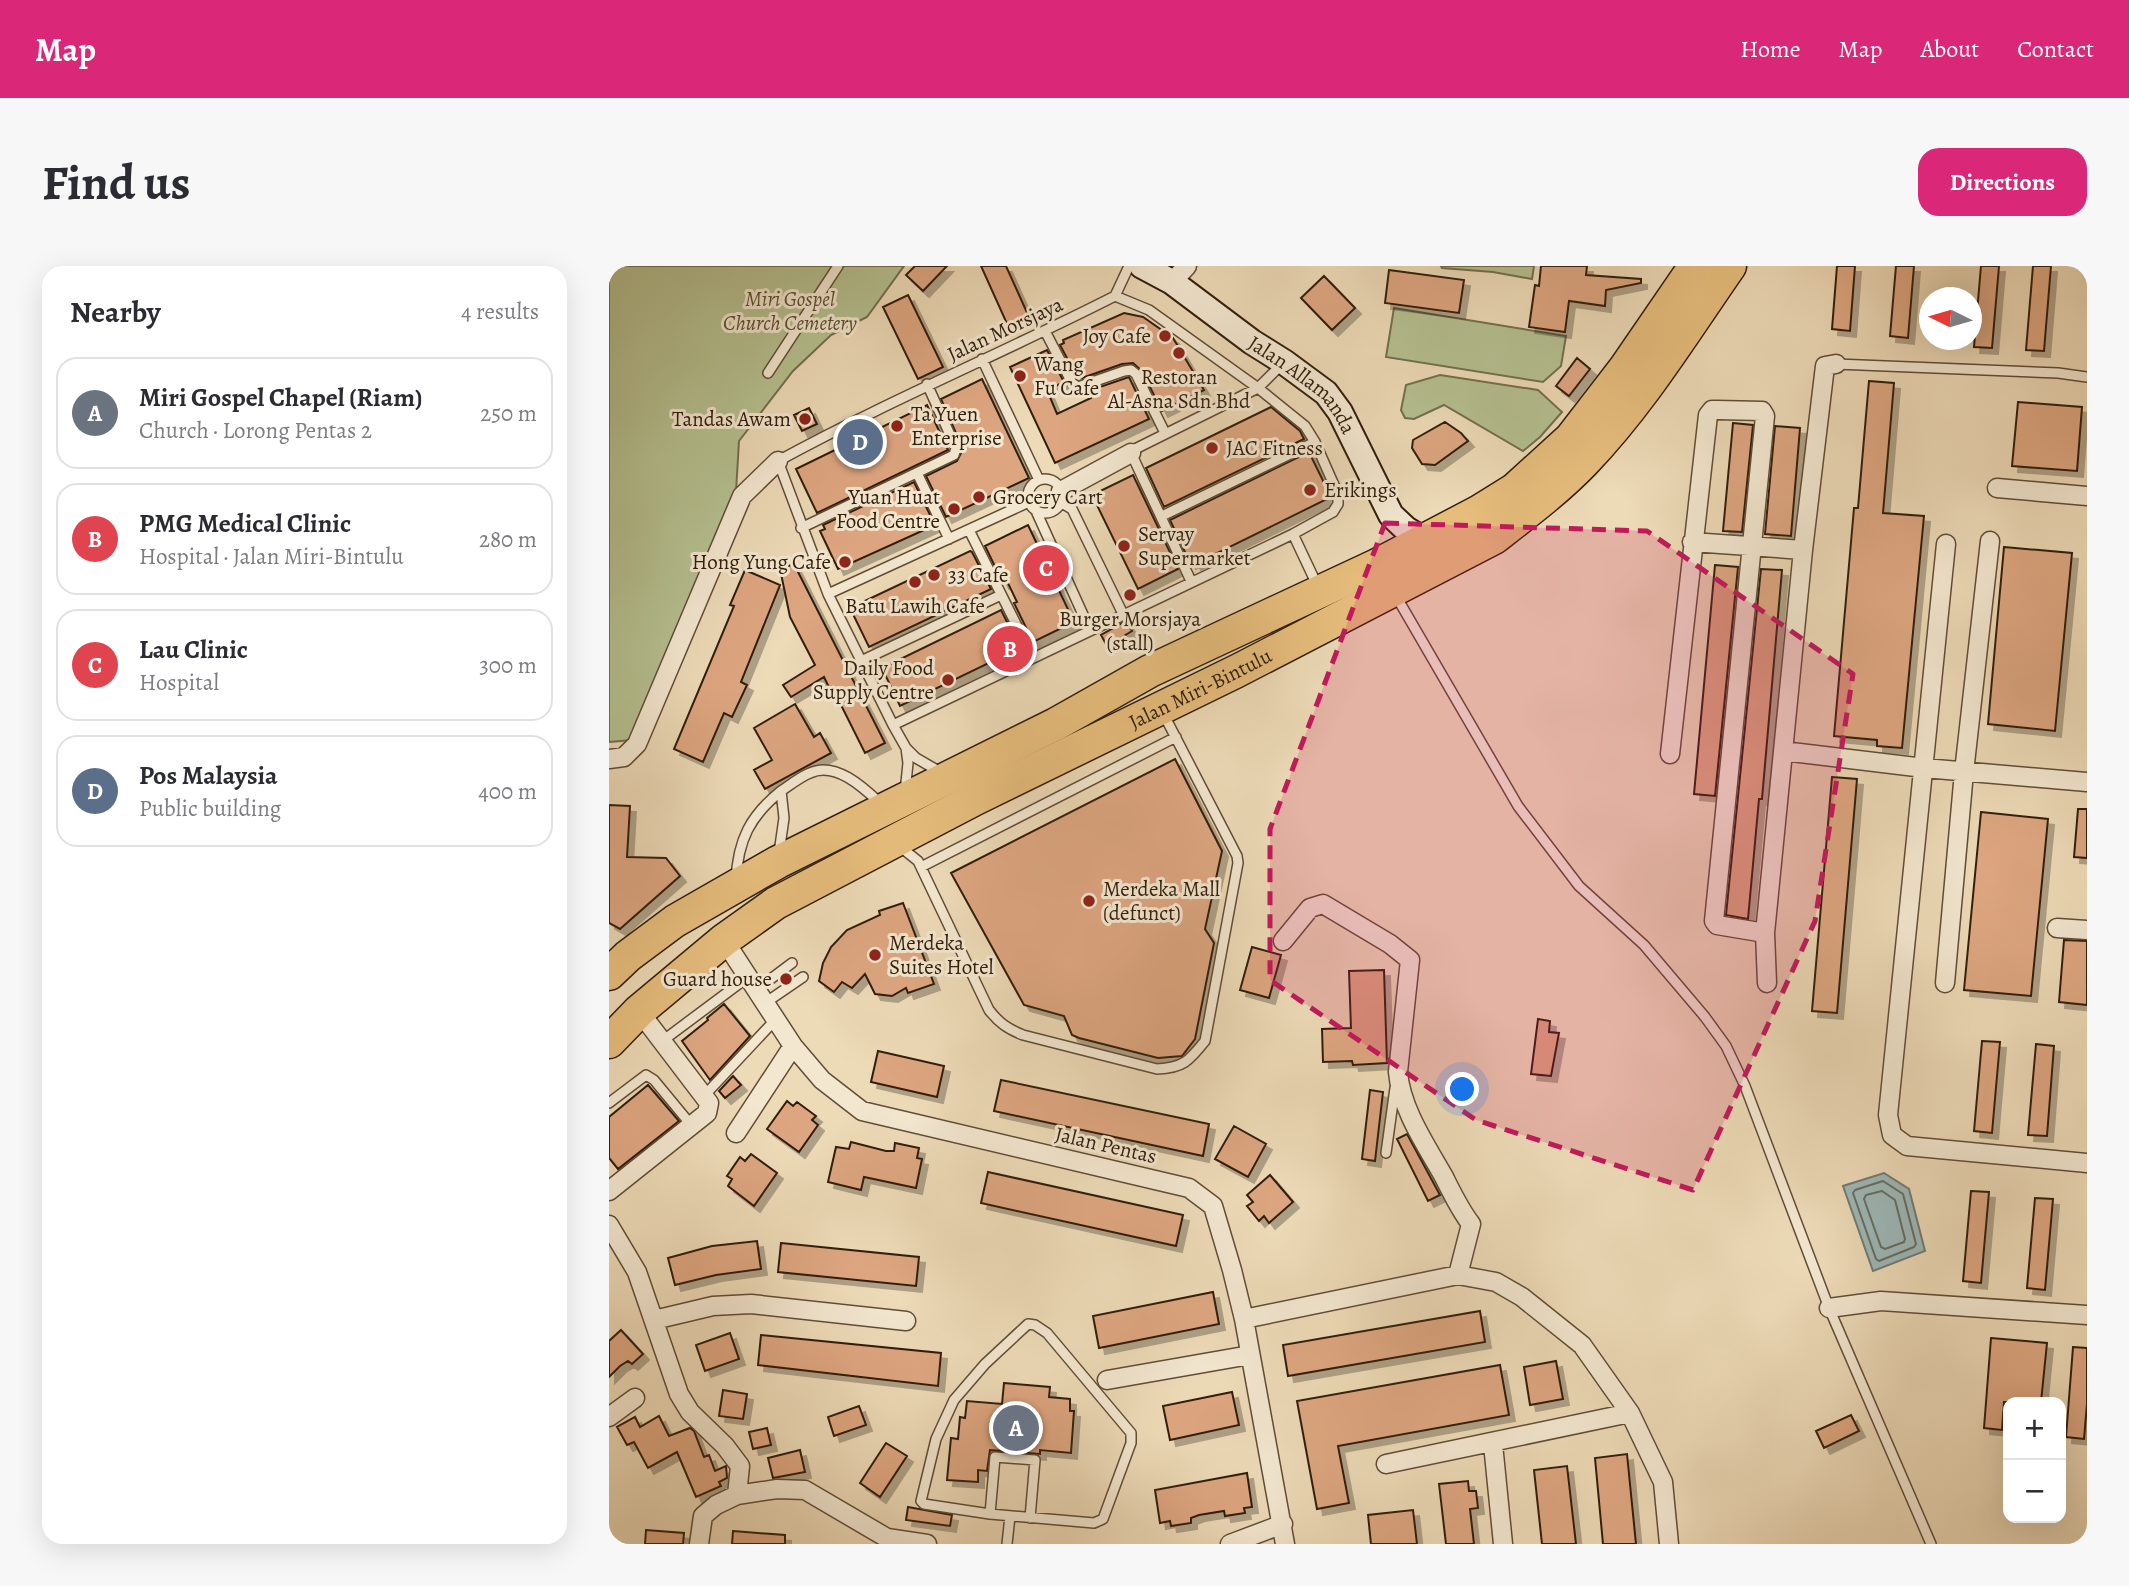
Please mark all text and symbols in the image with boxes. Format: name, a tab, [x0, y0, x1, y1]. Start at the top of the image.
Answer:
text: Map	[35, 27, 96, 72]
text: Home	[1740, 33, 1801, 65]
text: Map	[1839, 33, 1883, 65]
text: About	[1921, 33, 1979, 65]
text: Contact	[2017, 33, 2094, 65]
button: Directions	[1918, 148, 2087, 216]
text: Find us	[42, 149, 190, 216]
park label: Miri Gospel Church Cemetery	[723, 285, 857, 337]
north arrow	[1919, 287, 1982, 350]
street label: Jalan Morsjaya	[943, 290, 1067, 368]
text: Nearby	[70, 292, 161, 332]
text: 4 results	[461, 296, 539, 327]
place label: Joy Cafe	[1082, 322, 1151, 350]
marker: Joy Cafe	[1157, 328, 1173, 344]
street label: Jalan Allamanda	[1243, 329, 1363, 439]
marker: Restoran Al-Asna Sdn Bhd	[1171, 345, 1187, 361]
place label: Wang Fu Cafe	[1033, 350, 1099, 402]
place label: Restoran Al-Asna Sdn Bhd	[1107, 363, 1251, 415]
marker: Wang Fu Cafe	[1012, 368, 1028, 384]
text: Miri Gospel Chapel (Riam)	[139, 380, 423, 415]
text: A	[88, 398, 102, 429]
text: 250 m	[480, 398, 537, 429]
place label: Ta Yuen Enterprise	[911, 400, 1002, 452]
place label: Tandas Awam	[672, 405, 791, 433]
marker: Tandas Awam	[797, 411, 813, 427]
text: Church · Lorong Pentas 2	[139, 415, 372, 446]
pin: D	[837, 416, 883, 468]
marker: Ta Yuen Enterprise	[889, 418, 905, 434]
place label: JAC Fitness	[1226, 434, 1323, 462]
marker: JAC Fitness	[1204, 440, 1220, 456]
place label: Erikings	[1324, 476, 1397, 504]
marker: Erikings	[1302, 482, 1318, 498]
place label: Yuan Huat Food Centre	[836, 483, 940, 535]
place label: Grocery Cart	[993, 483, 1103, 511]
marker: Grocery Cart	[971, 489, 987, 505]
marker: Yuan Huat Food Centre	[946, 501, 962, 517]
text: PMG Medical Clinic	[139, 506, 351, 541]
place label: Servay Supermarket	[1138, 520, 1251, 572]
text: B	[88, 524, 102, 555]
text: 280 m	[479, 524, 537, 555]
marker: Servay Supermarket	[1116, 538, 1132, 554]
text: Hospital · Jalan Miri-Bintulu	[139, 541, 404, 572]
pin: C	[1023, 542, 1069, 594]
place label: Hong Yung Cafe	[692, 548, 831, 576]
marker: Hong Yung Cafe	[837, 554, 853, 570]
place label: 33 Cafe	[948, 561, 1009, 589]
marker: 33 Cafe	[926, 567, 942, 583]
marker: Batu Lawih Cafe	[907, 574, 923, 590]
marker: Burger Morsjaya (stall)	[1122, 587, 1138, 603]
place label: Batu Lawih Cafe	[845, 592, 985, 620]
place label: Burger Morsjaya (stall)	[1059, 605, 1201, 657]
pin: B	[987, 623, 1033, 675]
text: Lau Clinic	[139, 632, 248, 667]
street label: Jalan Miri-Bintulu	[1124, 641, 1277, 736]
text: C	[88, 650, 102, 681]
text: 300 m	[479, 650, 537, 681]
place label: Daily Food Supply Centre	[813, 654, 935, 706]
text: Hospital	[139, 667, 219, 698]
marker: Daily Food Supply Centre	[940, 672, 956, 688]
text: Pos Malaysia	[139, 758, 278, 793]
text: D	[87, 776, 103, 807]
text: 400 m	[478, 776, 537, 807]
text: Public building	[139, 793, 281, 824]
place label: Merdeka Mall (defunct)	[1103, 875, 1220, 927]
marker: Merdeka Mall (defunct)	[1081, 893, 1097, 909]
place label: Merdeka Suites Hotel	[889, 929, 994, 981]
marker: Merdeka Suites Hotel	[867, 947, 883, 963]
place label: Guard house	[663, 965, 772, 993]
marker: Guard house	[778, 971, 794, 987]
your location	[1445, 1072, 1479, 1106]
street label: Jalan Pentas	[1053, 1120, 1159, 1170]
map controls	[2003, 1397, 2066, 1523]
button: +	[2003, 1397, 2066, 1460]
pin: A	[993, 1402, 1039, 1454]
button: −	[2003, 1460, 2066, 1523]

